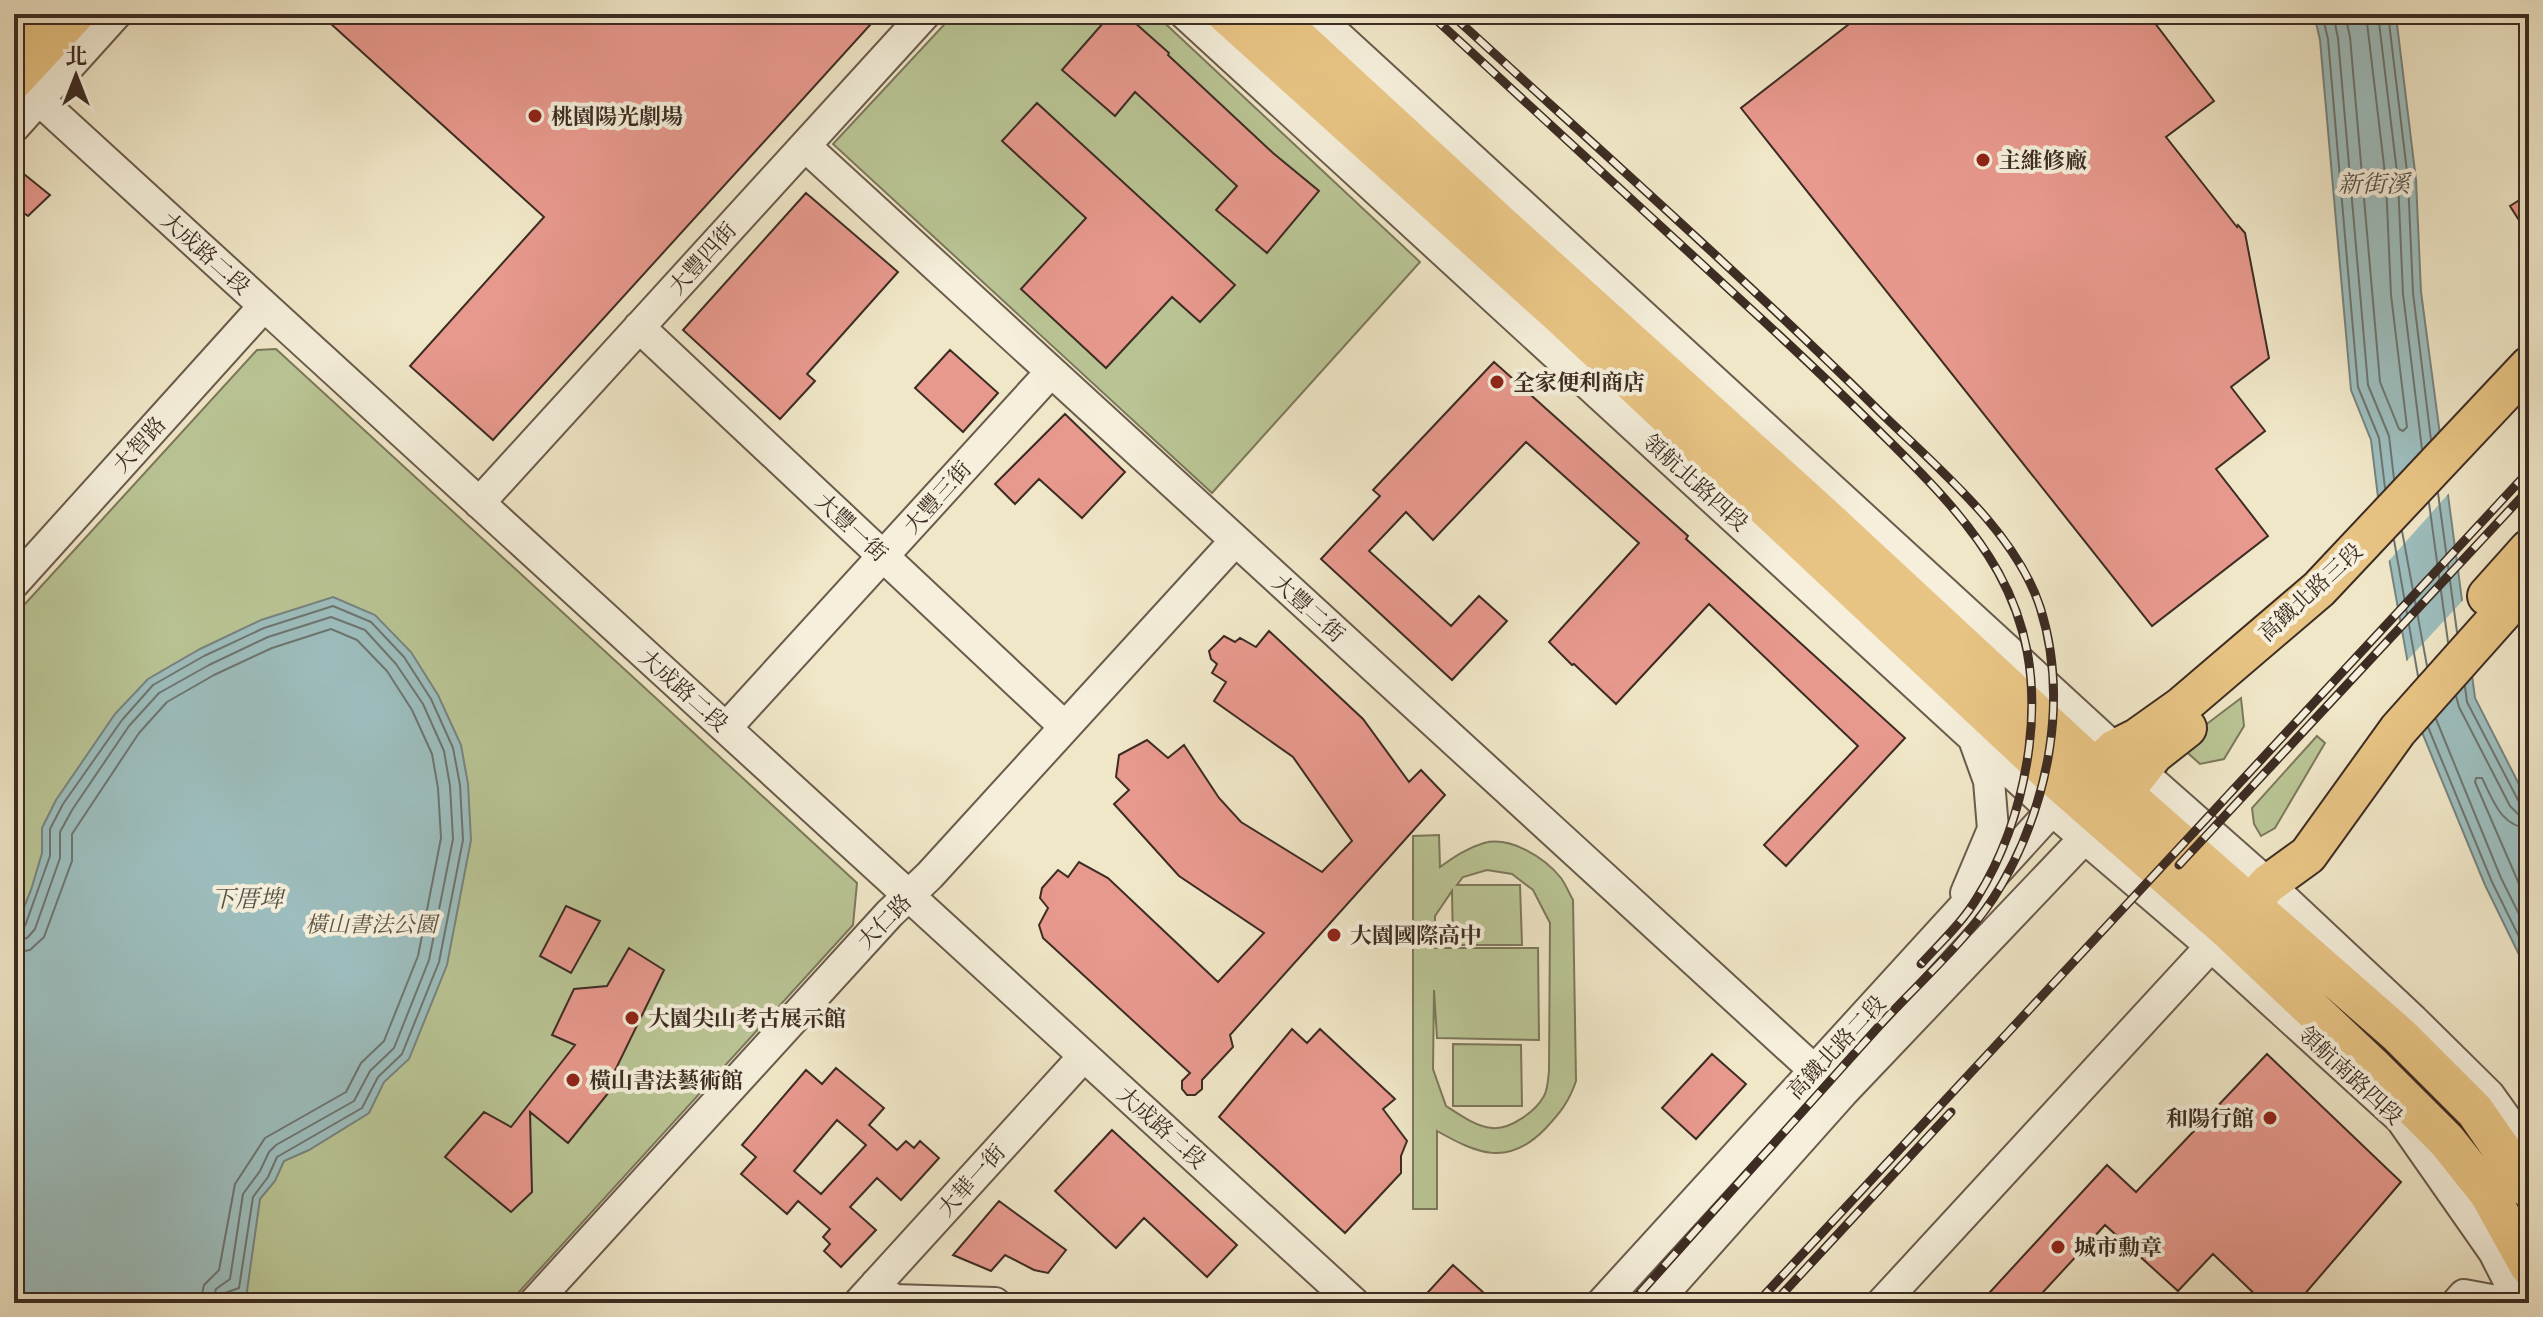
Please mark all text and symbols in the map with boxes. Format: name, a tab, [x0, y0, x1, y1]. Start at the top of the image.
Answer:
north arrow	[36, 36, 116, 116]
text: 北	[65, 43, 87, 70]
place label: 桃園陽光劇場	[551, 103, 683, 130]
marker: 桃園陽光劇場	[526, 107, 544, 125]
place label: 主維修廠	[1999, 147, 2087, 174]
marker: 主維修廠	[1974, 151, 1992, 169]
water label: 新街溪	[2338, 169, 2413, 198]
street label: 大成路二段	[156, 207, 256, 300]
street label: 大豐四街	[663, 217, 742, 300]
place label: 全家便利商店	[1513, 369, 1645, 396]
marker: 全家便利商店	[1488, 373, 1506, 391]
street label: 大智路	[107, 411, 171, 478]
street label: 領航北路四段	[1638, 428, 1754, 537]
street label: 大豐三街	[898, 456, 977, 539]
street label: 大豐一街	[810, 487, 893, 567]
street label: 高鐵北路三段	[2253, 537, 2368, 647]
street label: 大豐二街	[1267, 569, 1350, 648]
street label: 大成路二段	[634, 644, 734, 737]
water label: 下厝埤	[211, 884, 286, 913]
street label: 大仁路	[852, 888, 917, 954]
park label: 橫山書法公園	[305, 911, 440, 938]
place label: 大園國際高中	[1350, 922, 1482, 949]
marker: 大園國際高中	[1325, 926, 1343, 944]
street label: 高鐵北路二段	[1781, 990, 1891, 1105]
place label: 大園尖山考古展示館	[648, 1005, 846, 1032]
marker: 大園尖山考古展示館	[623, 1009, 641, 1027]
street label: 領航南路四段	[2293, 1020, 2408, 1130]
place label: 橫山書法藝術館	[589, 1067, 743, 1094]
marker: 橫山書法藝術館	[564, 1071, 582, 1089]
street label: 大成路二段	[1112, 1081, 1212, 1174]
place label: 和陽行館	[2166, 1105, 2254, 1132]
marker: 和陽行館	[2261, 1109, 2279, 1127]
street label: 大華一街	[932, 1139, 1011, 1222]
place label: 城市勳章	[2074, 1234, 2162, 1261]
marker: 城市勳章	[2049, 1238, 2067, 1256]

